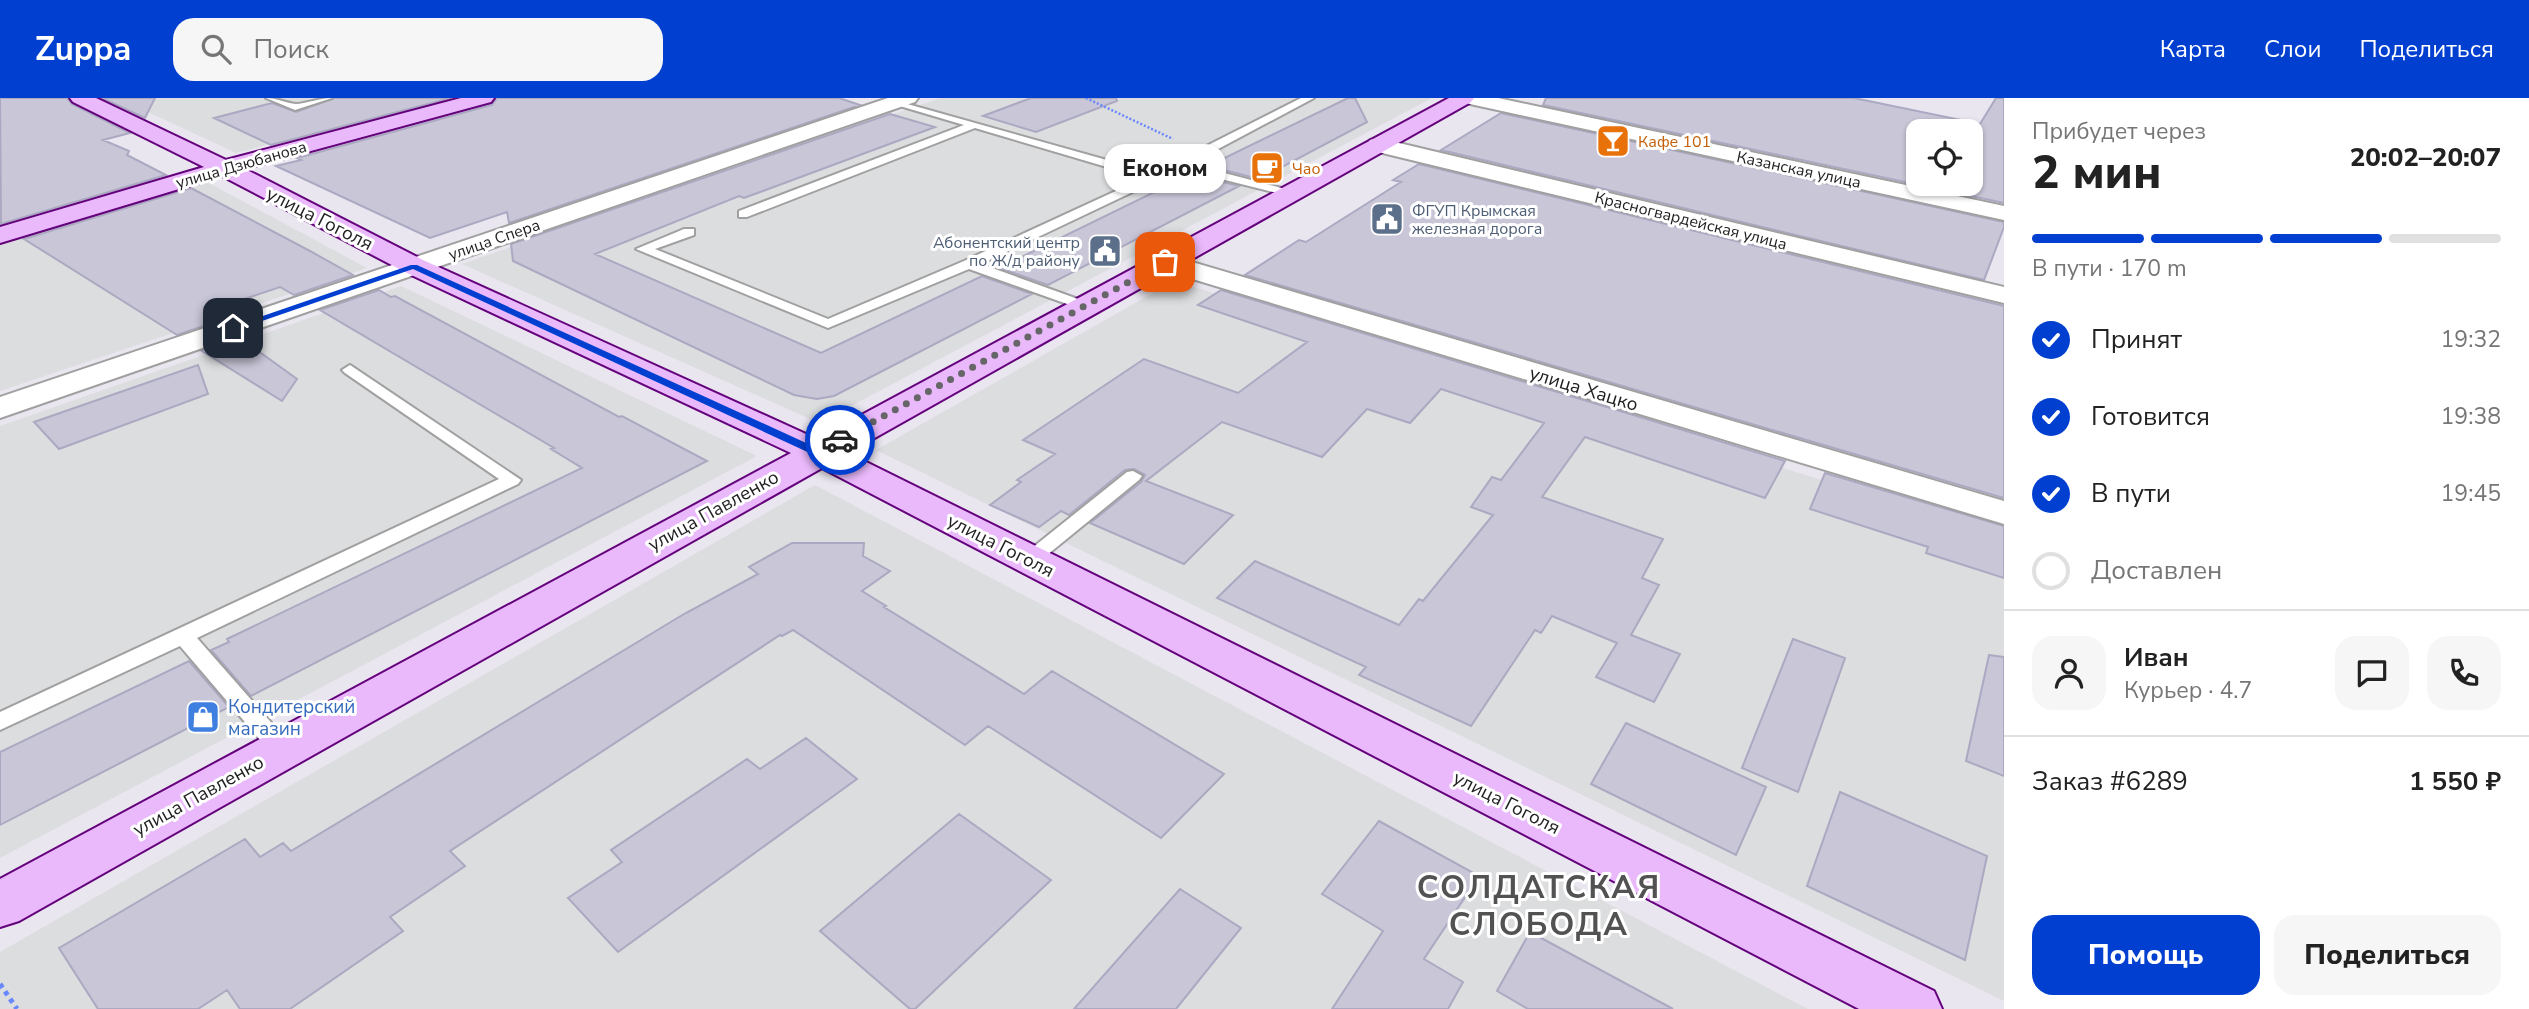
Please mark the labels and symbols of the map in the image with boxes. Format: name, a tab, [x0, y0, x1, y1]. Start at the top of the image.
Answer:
bar icon: Кафе 101	[1594, 122, 1632, 160]
place label: Кафе 101	[1638, 131, 1711, 153]
street label: улица Дзюбанова	[173, 136, 309, 194]
callout: Економ	[1104, 143, 1226, 192]
street label: Казанская улица	[1734, 146, 1863, 194]
cafe icon: Чао	[1248, 149, 1286, 187]
place label: Чао	[1292, 158, 1321, 180]
street label: улица Гоголя	[262, 181, 377, 257]
street label: Красногвардейская улица	[1592, 186, 1789, 256]
public building icon: ФГУП Крымская железная дорога	[1368, 200, 1406, 238]
place label: ФГУП Крымская железная дорога	[1412, 200, 1542, 240]
street label: улица Спера	[446, 214, 543, 266]
place label: Абонентский центр по Ж/д району	[933, 232, 1081, 272]
public building icon: Абонентский центр по Ж/д району	[1086, 232, 1124, 270]
pin	[1135, 232, 1195, 292]
pin	[203, 298, 263, 358]
street label: улица Хацко	[1526, 360, 1641, 418]
courier	[805, 405, 875, 475]
street label: улица Павленко	[643, 464, 784, 558]
street label: улица Гоголя	[943, 508, 1058, 584]
place label: Кондитерский магазин	[228, 694, 355, 742]
shop icon: Кондитерский магазин	[184, 698, 222, 736]
street label: улица Павленко	[128, 749, 269, 843]
street label: улица Гоголя	[1449, 765, 1564, 841]
district label: СОЛДАТСКАЯ СЛОБОДА	[1417, 866, 1661, 946]

